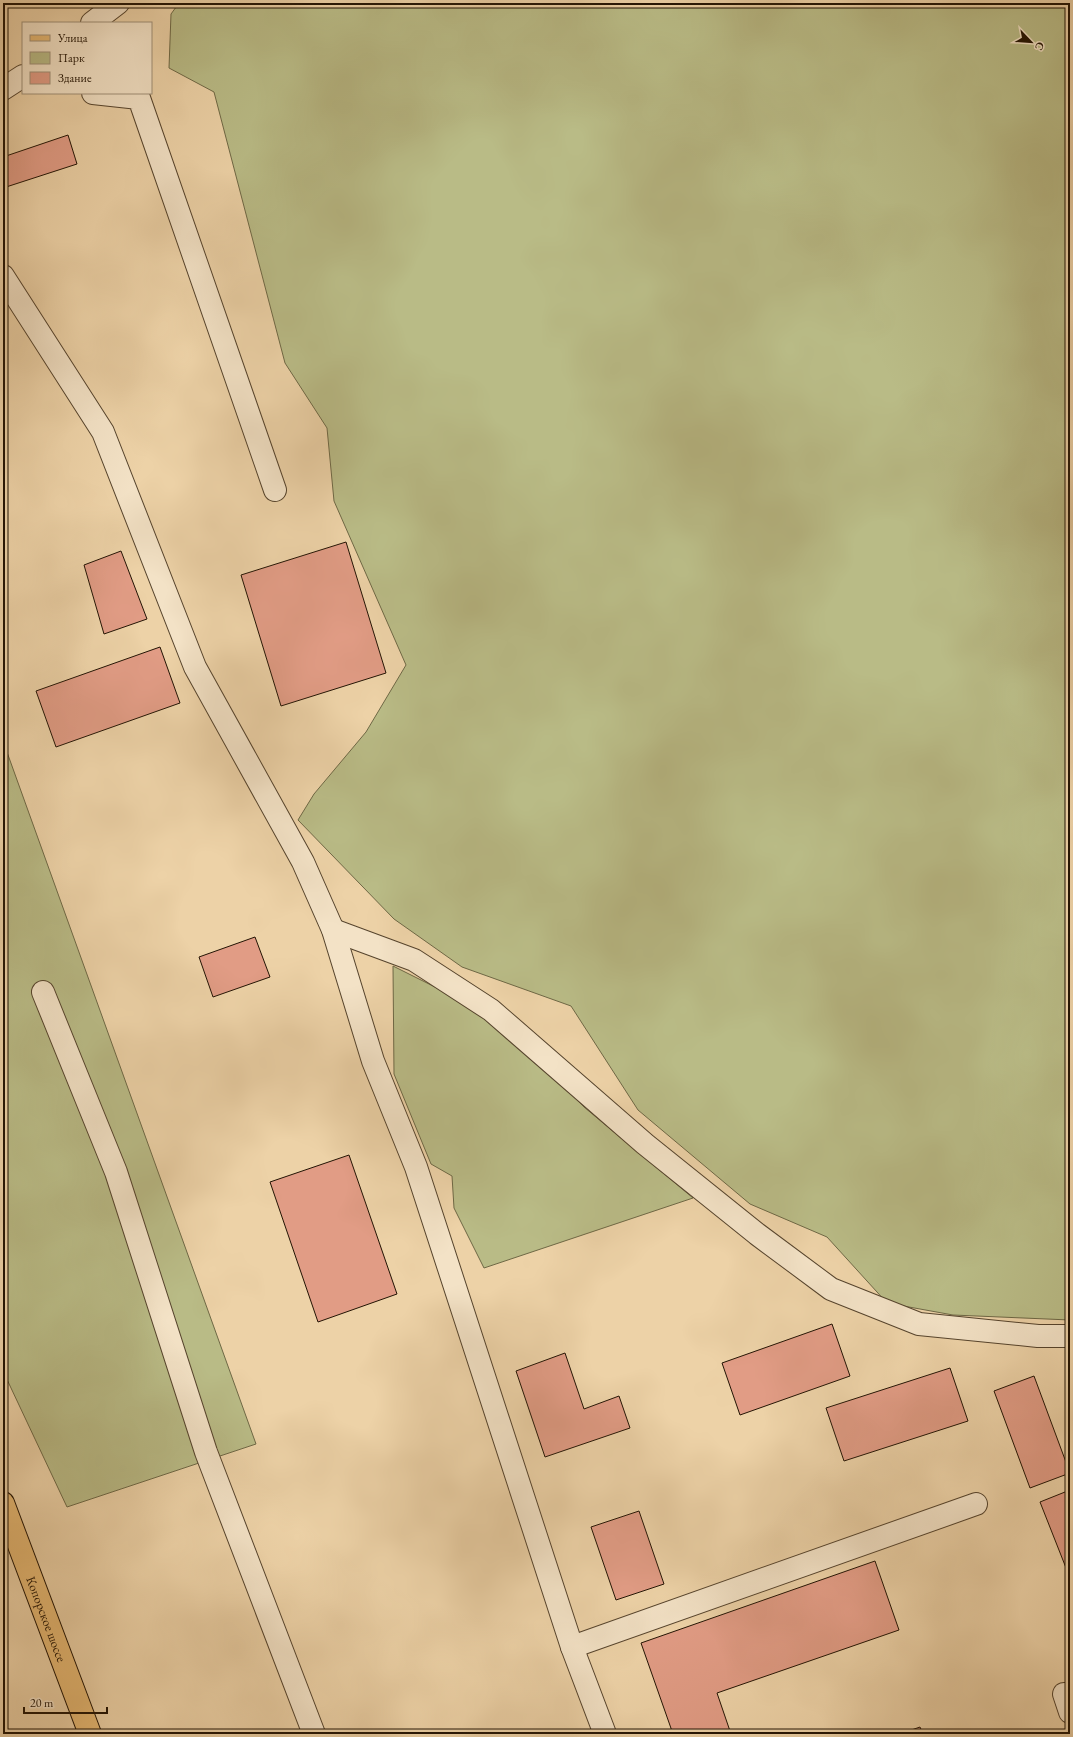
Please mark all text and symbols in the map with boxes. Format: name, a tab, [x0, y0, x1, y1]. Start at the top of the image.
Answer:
legend	[22, 22, 152, 94]
north arrow	[1011, 22, 1051, 62]
text: Улица	[57, 30, 88, 46]
text: С	[1032, 40, 1048, 53]
text: Парк	[58, 50, 85, 66]
text: Здание	[58, 70, 92, 86]
street label: Копорское шоссе	[22, 1574, 70, 1664]
scale bar	[24, 1689, 107, 1715]
text: 20 m	[30, 1695, 54, 1711]

